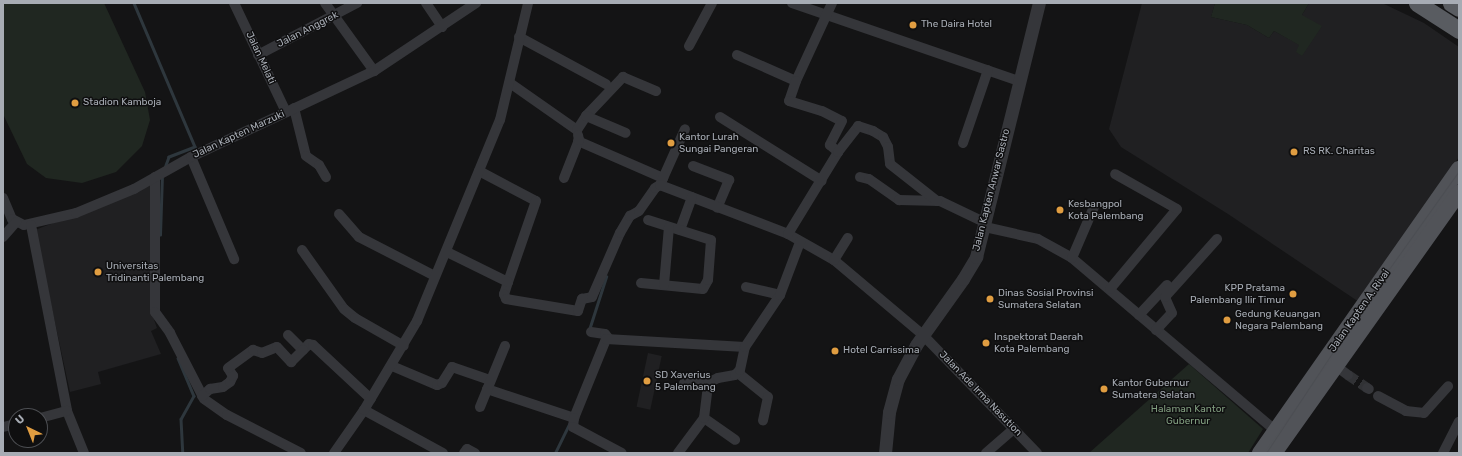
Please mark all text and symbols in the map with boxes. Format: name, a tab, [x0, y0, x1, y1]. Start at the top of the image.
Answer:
street label: Jalan Anggrek	[275, 9, 341, 51]
place label: The Daira Hotel	[921, 19, 992, 31]
marker: The Daira Hotel	[908, 20, 918, 30]
street label: Jalan Melati	[243, 30, 277, 86]
place label: Stadion Kamboja	[83, 97, 161, 109]
marker: Stadion Kamboja	[70, 98, 80, 108]
street label: Jalan Kapten Marzuki	[191, 109, 287, 161]
street label: Jalan Kapten Anwar Sastro	[971, 127, 1013, 253]
place label: Kantor Lurah Sungai Pangeran	[679, 131, 758, 154]
marker: Kantor Lurah Sungai Pangeran	[666, 138, 676, 148]
marker: RS RK. Charitas	[1288, 146, 1300, 158]
place label: RS RK. Charitas	[1303, 146, 1375, 158]
place label: Kesbangpol Kota Palembang	[1068, 198, 1144, 222]
marker: Kesbangpol Kota Palembang	[1055, 205, 1065, 215]
place label: Universitas Tridinanti Palembang	[106, 260, 204, 284]
marker: Universitas Tridinanti Palembang	[93, 267, 103, 277]
street label: Jalan Kapten A. Rivai	[1327, 268, 1393, 354]
place label: KPP Pratama Palembang Ilir Timur	[1190, 282, 1285, 306]
place label: Dinas Sosial Provinsi Sumatera Selatan	[998, 287, 1094, 310]
marker: KPP Pratama Palembang Ilir Timur	[1288, 289, 1298, 299]
marker: Dinas Sosial Provinsi Sumatera Selatan	[985, 294, 995, 304]
place label: Gedung Keuangan Negara Palembang	[1235, 308, 1323, 332]
marker: Gedung Keuangan Negara Palembang	[1222, 315, 1232, 325]
place label: Inspektorat Daerah Kota Palembang	[994, 331, 1083, 354]
marker: Inspektorat Daerah Kota Palembang	[981, 338, 991, 348]
place label: Hotel Carrissima	[843, 345, 919, 357]
marker: Hotel Carrissima	[830, 346, 840, 356]
street label: Jalan Ade Irma Nasution	[936, 349, 1024, 439]
place label: SD Xaverius 5 Palembang	[655, 369, 716, 392]
marker: SD Xaverius 5 Palembang	[642, 376, 652, 386]
place label: Kantor Gubernur Sumatera Selatan	[1112, 377, 1195, 400]
marker: Kantor Gubernur Sumatera Selatan	[1099, 384, 1109, 394]
park label: Halaman Kantor Gubernur	[1151, 403, 1225, 426]
north arrow	[8, 408, 48, 448]
text: U	[13, 412, 28, 427]

